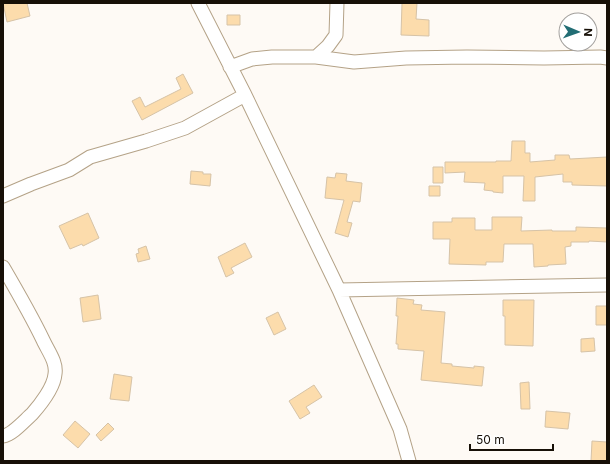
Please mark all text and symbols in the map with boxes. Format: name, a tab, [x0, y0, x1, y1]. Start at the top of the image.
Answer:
north arrow	[558, 12, 598, 52]
text: N	[581, 28, 595, 37]
scale bar	[470, 426, 553, 452]
text: 50 m	[476, 432, 505, 447]

